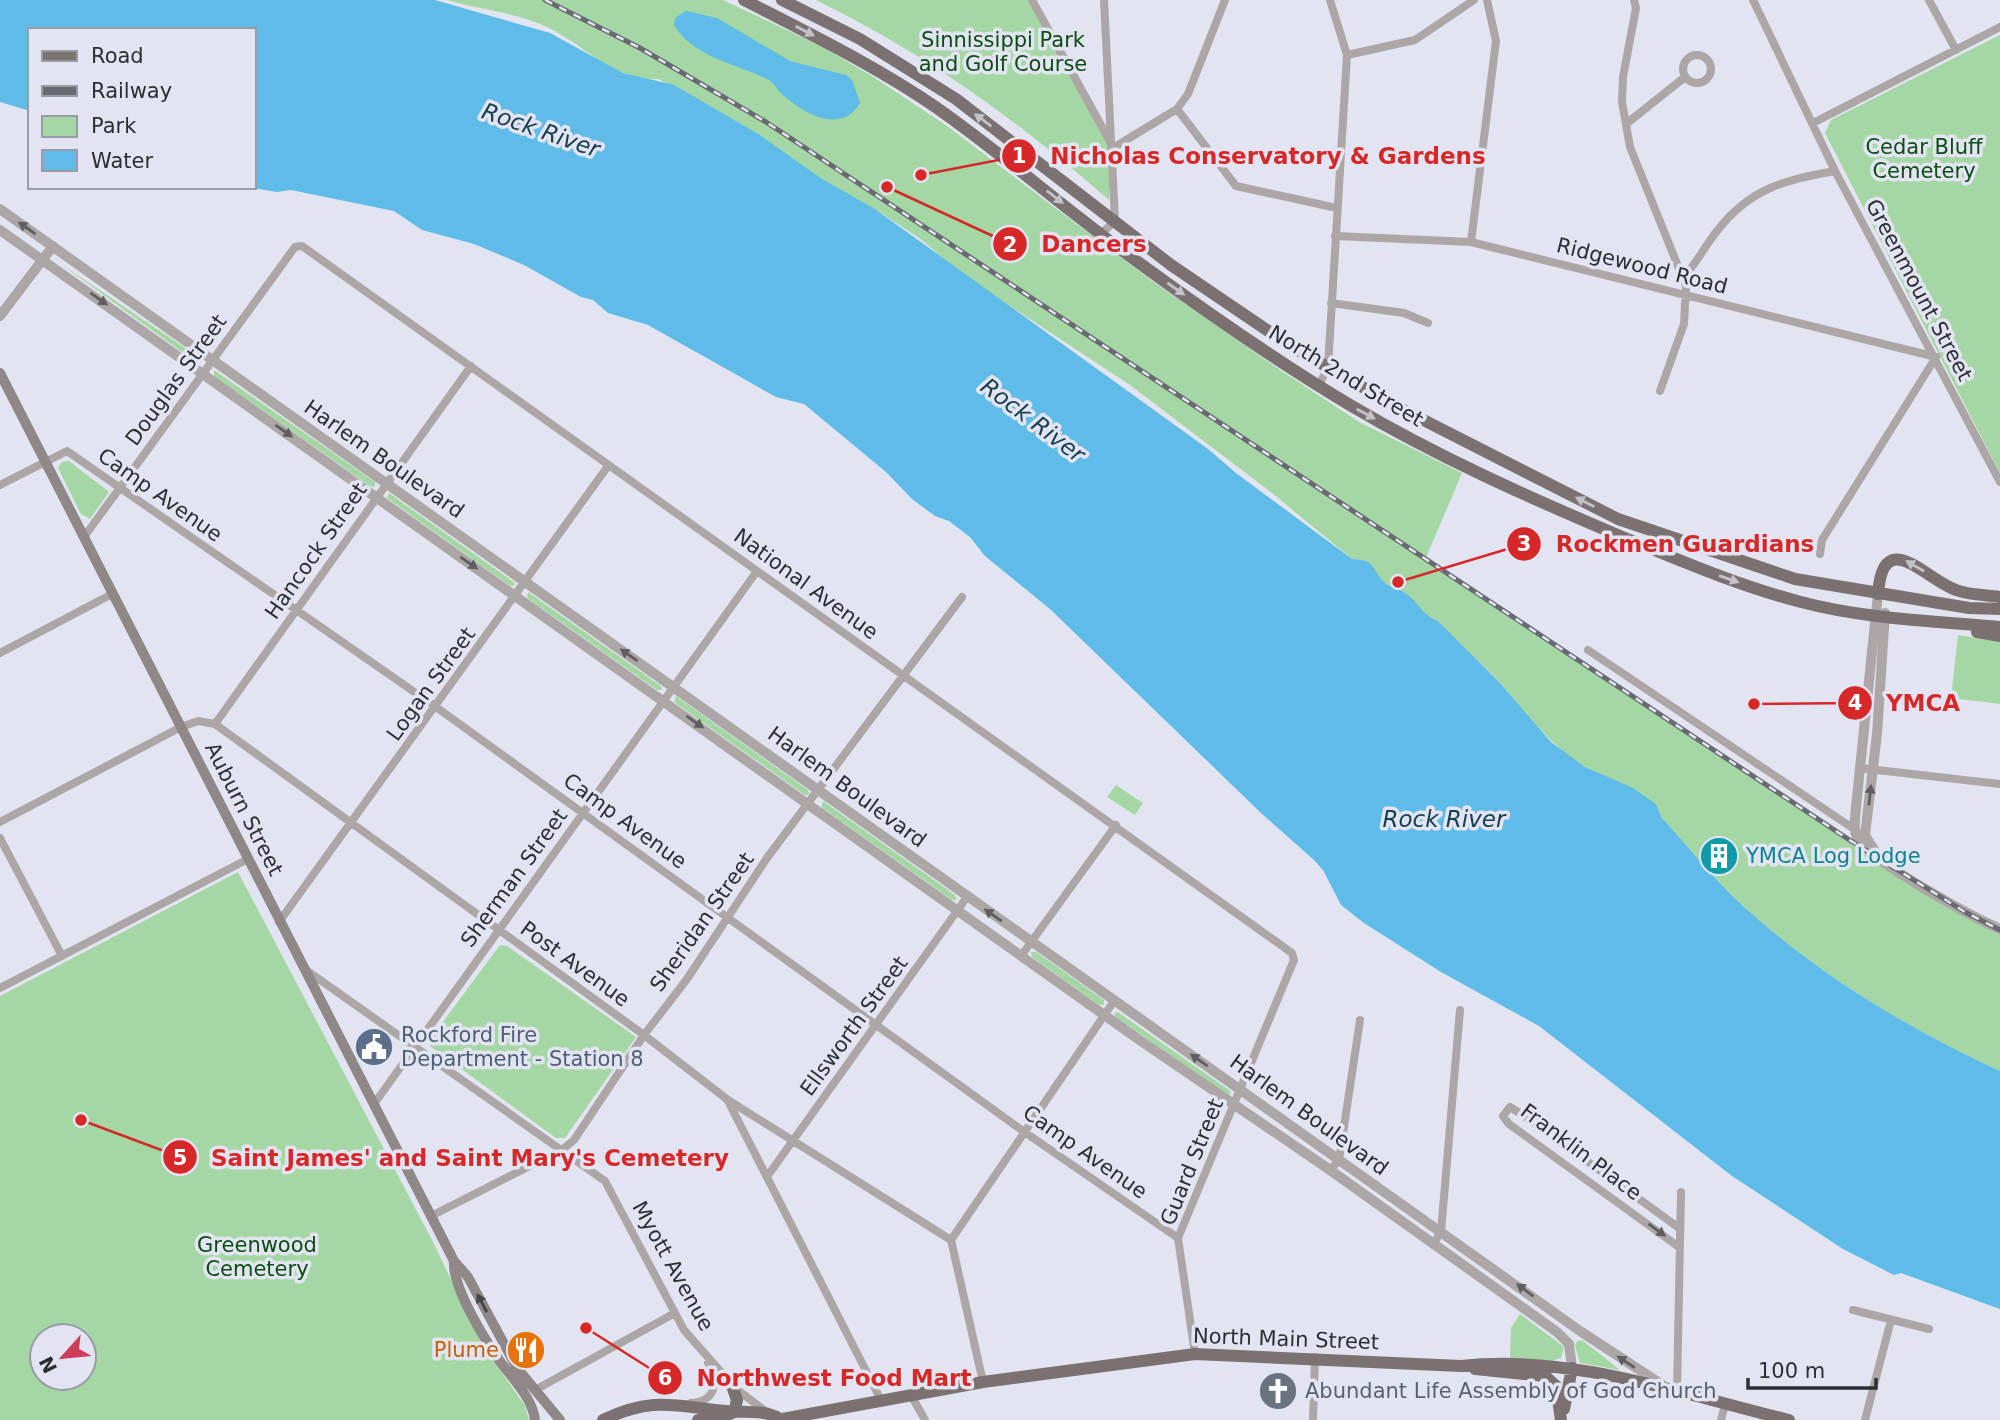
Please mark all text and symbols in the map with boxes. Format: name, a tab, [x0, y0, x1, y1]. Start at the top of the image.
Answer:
one-way arrow	[795, 25, 815, 37]
legend	[28, 28, 256, 189]
park label: Sinnissippi Park and Golf Course	[919, 28, 1087, 76]
text: Road	[91, 44, 144, 68]
text: Railway	[91, 79, 172, 103]
water label: Rock River	[479, 98, 605, 163]
one-way arrow	[974, 113, 993, 127]
text: Park	[91, 114, 137, 138]
callout: Nicholas Conservatory & Gardens	[1002, 134, 1500, 178]
park label: Cedar Bluff Cemetery	[1865, 135, 1983, 183]
text: Nicholas Conservatory & Gardens	[1050, 143, 1486, 169]
text: 1	[1012, 144, 1026, 168]
text: Water	[91, 149, 153, 173]
one-way arrow	[1045, 190, 1063, 205]
street label: Greenmount Street	[1861, 195, 1977, 385]
one-way arrow	[18, 221, 36, 235]
callout: Dancers	[992, 222, 1161, 266]
text: Dancers	[1041, 231, 1147, 257]
text: 2	[1003, 233, 1017, 257]
street label: Ridgewood Road	[1554, 233, 1730, 299]
one-way arrow	[1167, 282, 1185, 296]
one-way arrow	[90, 292, 108, 306]
street label: Douglas Street	[121, 310, 231, 450]
street label: North 2nd Street	[1264, 320, 1428, 432]
water label: Rock River	[976, 373, 1091, 468]
street label: Harlem Boulevard	[300, 395, 468, 523]
one-way arrow	[1356, 408, 1376, 420]
one-way arrow	[275, 424, 293, 438]
street label: Camp Avenue	[93, 443, 227, 547]
street label: Hancock Street	[260, 478, 372, 624]
one-way arrow	[1575, 497, 1595, 508]
callout: Rockmen Guardians	[1507, 522, 1828, 566]
street label: National Avenue	[729, 524, 883, 644]
text: Rockmen Guardians	[1556, 531, 1814, 557]
text: 3	[1517, 532, 1531, 556]
one-way arrow	[460, 556, 478, 570]
one-way arrow	[1905, 560, 1924, 572]
one-way arrow	[1718, 574, 1739, 585]
street label: Logan Street	[382, 623, 480, 745]
one-way arrow	[620, 648, 638, 662]
callout: YMCA	[1837, 681, 1975, 725]
text: YMCA	[1885, 690, 1960, 716]
text: 4	[1848, 691, 1862, 715]
one-way arrow	[686, 715, 704, 729]
street label: Harlem Boulevard	[763, 722, 931, 852]
street label: Auburn Street	[200, 738, 288, 880]
street label: Camp Avenue	[559, 768, 691, 874]
one-way arrow	[1865, 784, 1876, 806]
street label: Sherman Street	[456, 804, 572, 952]
water label: Rock River	[1383, 806, 1507, 832]
building icon: YMCA Log Lodge	[1698, 835, 1740, 877]
place label: YMCA Log Lodge	[1745, 844, 1921, 868]
street label: Sheridan Street	[645, 848, 759, 996]
one-way arrow	[984, 908, 1002, 922]
street label: Post Avenue	[516, 916, 634, 1012]
street label: Ellsworth Street	[795, 952, 913, 1100]
place label: Rockford Fire Department - Station 8	[401, 1023, 644, 1071]
public building icon: Rockford Fire Department - Station 8	[353, 1026, 395, 1068]
street label: Harlem Boulevard	[1225, 1050, 1393, 1180]
one-way arrow	[1190, 1053, 1208, 1067]
street label: Guard Street	[1156, 1095, 1228, 1229]
street label: Franklin Place	[1516, 1099, 1646, 1205]
street label: Camp Avenue	[1018, 1100, 1152, 1204]
callout: Saint James' and Saint Mary's Cemetery	[162, 1135, 743, 1179]
text: Saint James' and Saint Mary's Cemetery	[211, 1145, 729, 1171]
text: 5	[173, 1146, 187, 1170]
street label: Myott Avenue	[627, 1197, 719, 1335]
one-way arrow	[1648, 1223, 1666, 1237]
park label: Greenwood Cemetery	[197, 1233, 317, 1281]
one-way arrow	[1516, 1284, 1534, 1298]
one-way arrow	[476, 1293, 487, 1313]
north arrow	[28, 1322, 98, 1392]
street label: North Main Street	[1193, 1324, 1379, 1354]
restaurant icon: Plume	[505, 1329, 547, 1371]
place label: Plume	[434, 1338, 499, 1362]
scale bar	[1748, 1346, 1876, 1390]
text: N	[34, 1353, 61, 1377]
one-way arrow	[1617, 1355, 1635, 1369]
callout: Northwest Food Mart	[648, 1356, 986, 1400]
text: 100 m	[1758, 1359, 1825, 1383]
text: Northwest Food Mart	[697, 1365, 971, 1391]
text: 6	[658, 1366, 672, 1390]
church icon: Abundant Life Assembly of God Church	[1257, 1370, 1299, 1412]
place label: Abundant Life Assembly of God Church	[1305, 1379, 1717, 1403]

